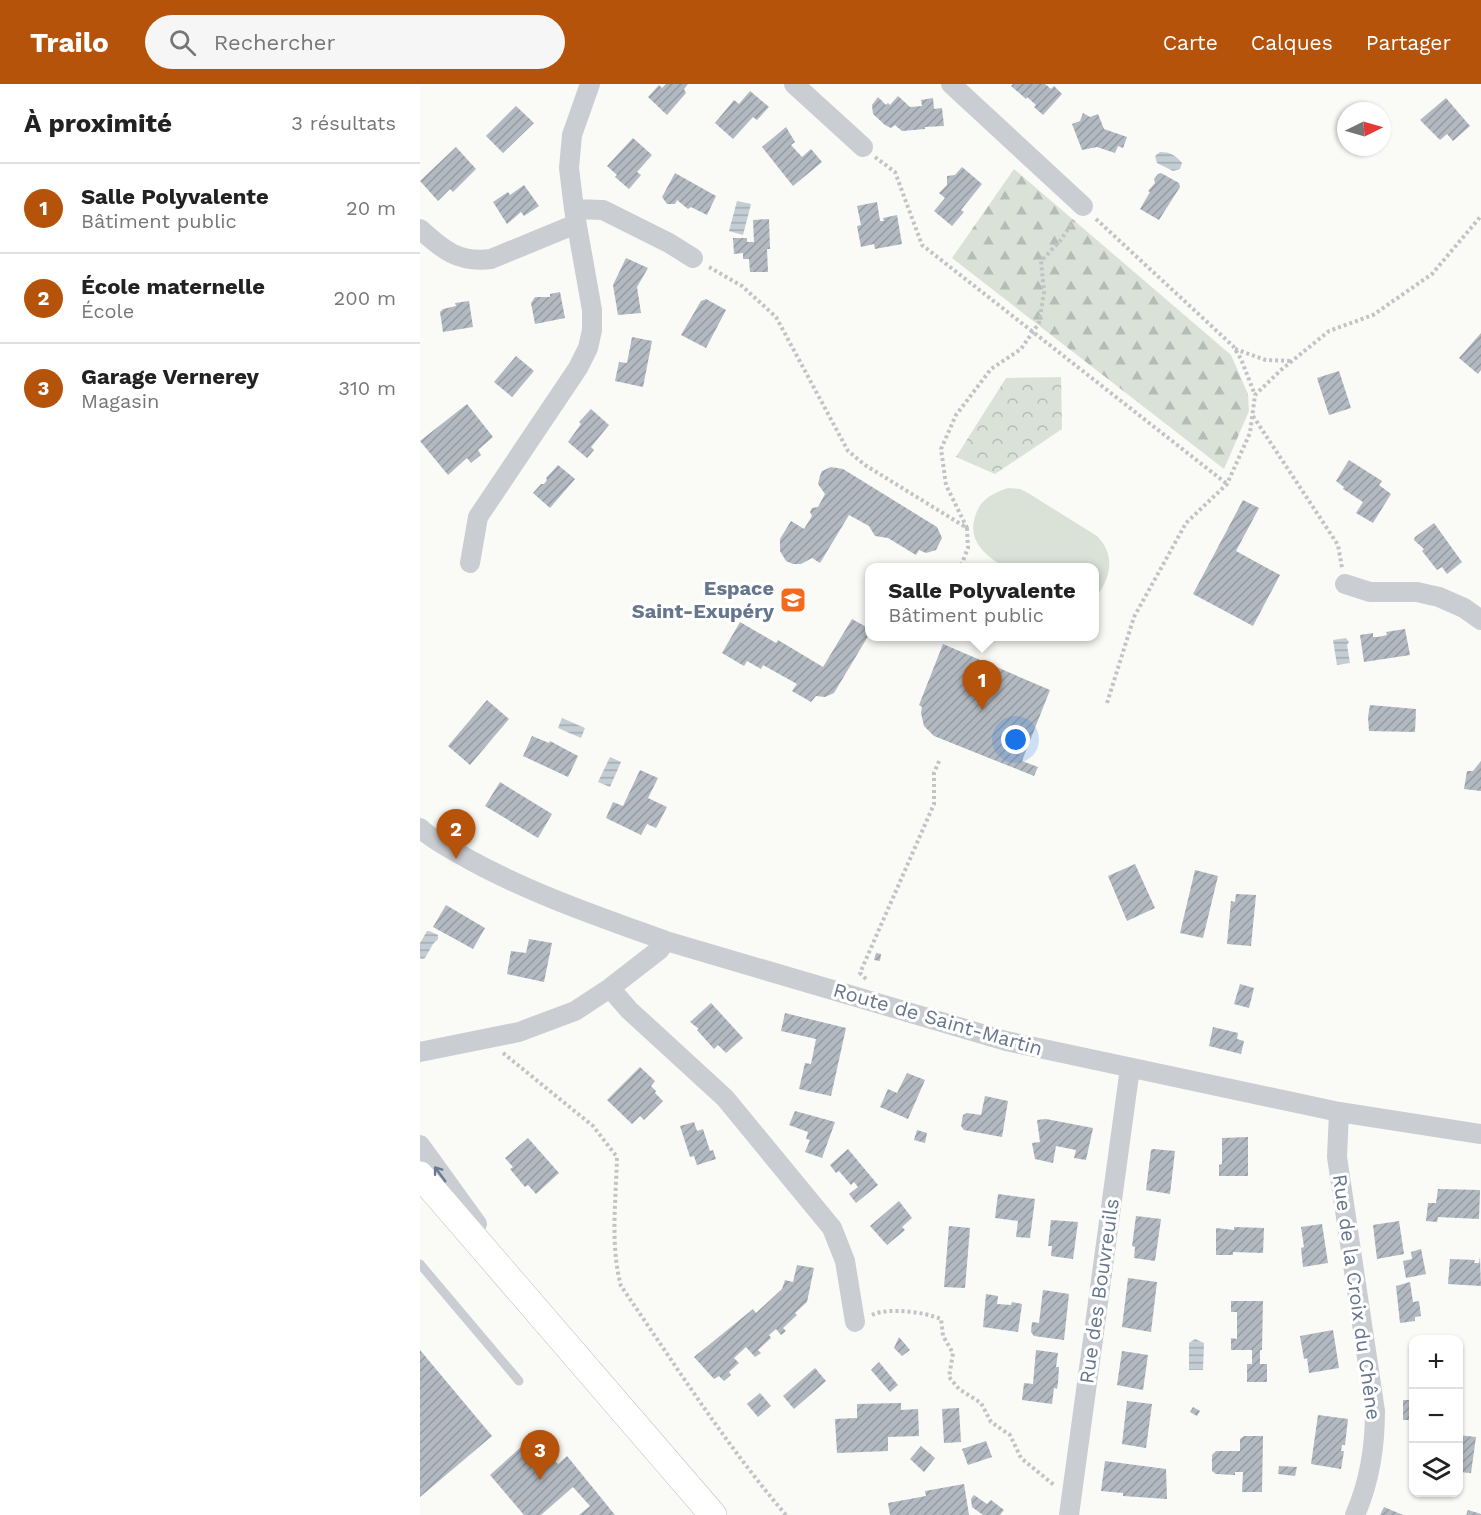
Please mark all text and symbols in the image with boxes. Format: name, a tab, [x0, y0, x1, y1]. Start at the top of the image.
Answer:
search box	[145, 15, 565, 69]
text: Trailo	[30, 26, 109, 59]
icon: search	[166, 26, 199, 59]
text: Rechercher	[214, 30, 336, 55]
text: Carte	[1163, 30, 1218, 55]
text: Calques	[1251, 30, 1333, 55]
text: Partager	[1366, 30, 1451, 55]
north arrow	[1337, 102, 1391, 156]
text: À proximité	[24, 108, 172, 138]
text: 3 résultats	[291, 111, 396, 135]
text: Salle Polyvalente	[81, 184, 269, 209]
text: 1	[39, 196, 48, 220]
text: 20 m	[346, 196, 396, 220]
text: Bâtiment public	[81, 209, 237, 233]
text: École maternelle	[81, 274, 265, 299]
text: 2	[38, 286, 49, 310]
text: 200 m	[334, 286, 396, 310]
text: École	[81, 299, 134, 323]
text: Garage Vernerey	[81, 364, 259, 389]
text: 3	[38, 376, 49, 400]
text: 310 m	[338, 376, 396, 400]
text: Magasin	[81, 389, 159, 413]
popup	[865, 563, 1099, 641]
place label: Espace Saint-Exupéry	[632, 576, 775, 623]
text: Salle Polyvalente	[888, 578, 1076, 603]
school or university icon: Espace Saint-Exupéry	[778, 585, 808, 615]
text: Bâtiment public	[888, 603, 1044, 627]
pin: 1	[962, 660, 1002, 710]
your location	[1001, 725, 1030, 754]
pin: 2	[436, 810, 476, 859]
street label: Route de Saint-Martin	[831, 978, 1045, 1060]
one-way arrow	[434, 1166, 447, 1182]
street label: Rue de la Croix du Chêne	[1328, 1173, 1386, 1421]
street label: Rue des Bouvreuils	[1074, 1197, 1124, 1385]
map controls	[1409, 1335, 1463, 1497]
button: +	[1409, 1335, 1463, 1389]
button: −	[1409, 1389, 1463, 1443]
pin: 3	[520, 1430, 560, 1480]
button: layers	[1409, 1443, 1463, 1497]

